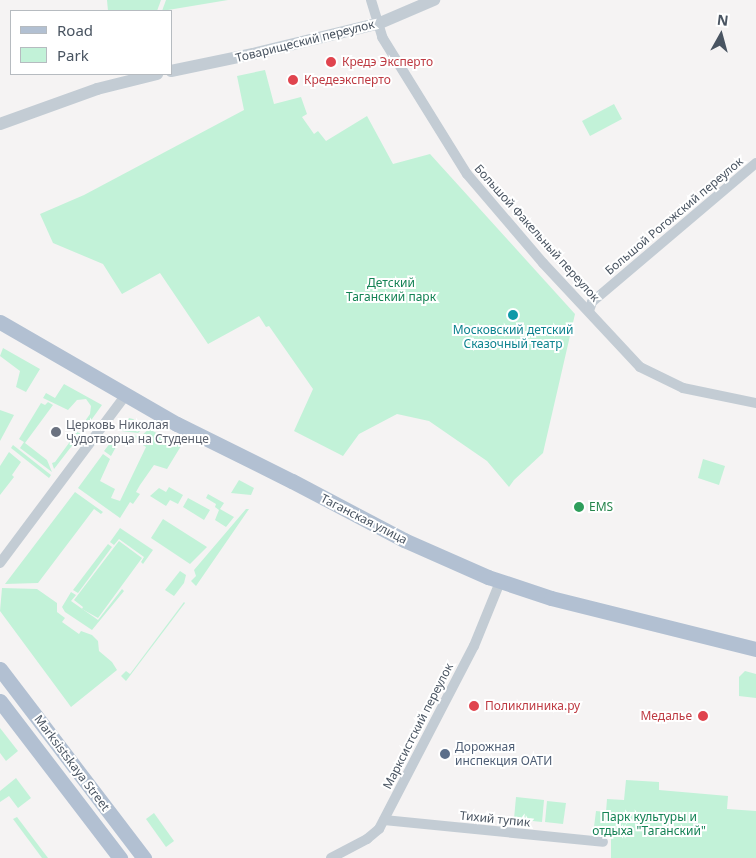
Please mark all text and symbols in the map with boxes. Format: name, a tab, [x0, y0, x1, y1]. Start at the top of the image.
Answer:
text: N	[716, 9, 730, 30]
legend	[10, 10, 172, 75]
north arrow	[696, 10, 746, 60]
street label: Товарищеский переулок	[234, 17, 376, 65]
text: Road	[57, 20, 93, 40]
text: Park	[57, 45, 89, 65]
marker: Кредэ Эксперто	[324, 55, 338, 69]
place label: Кредэ Эксперто	[342, 55, 433, 69]
marker: Кредеэксперто	[286, 73, 300, 87]
place label: Кредеэксперто	[304, 73, 391, 87]
street label: Большой Рогожский переулок	[602, 154, 746, 278]
street label: Большой Факельный переулок	[471, 161, 603, 305]
park label: Детский Таганский парк	[346, 276, 436, 304]
marker: Московский детский Сказочный театр	[507, 309, 519, 321]
place label: Московский детский Сказочный театр	[453, 323, 573, 351]
place label: Церковь Николая Чудотворца на Студенце	[66, 418, 209, 446]
marker: Церковь Николая Чудотворца на Студенце	[50, 426, 62, 438]
street label: Таганская улица	[318, 491, 410, 547]
place label: EMS	[589, 500, 613, 514]
marker: EMS	[573, 501, 585, 513]
street label: Марксистский переулок	[380, 661, 456, 791]
marker: Поликлиника.ру	[467, 699, 481, 713]
place label: Поликлиника.ру	[485, 699, 580, 713]
place label: Медалье	[640, 709, 692, 723]
marker: Медалье	[696, 709, 710, 723]
street label: Marksistskaya Street	[31, 712, 113, 814]
place label: Дорожная инспекция ОАТИ	[455, 740, 552, 768]
marker: Дорожная инспекция ОАТИ	[439, 748, 451, 760]
street label: Тихий тупик	[459, 808, 531, 830]
park label: Парк культуры и отдыха "Таганский"	[592, 810, 706, 838]

